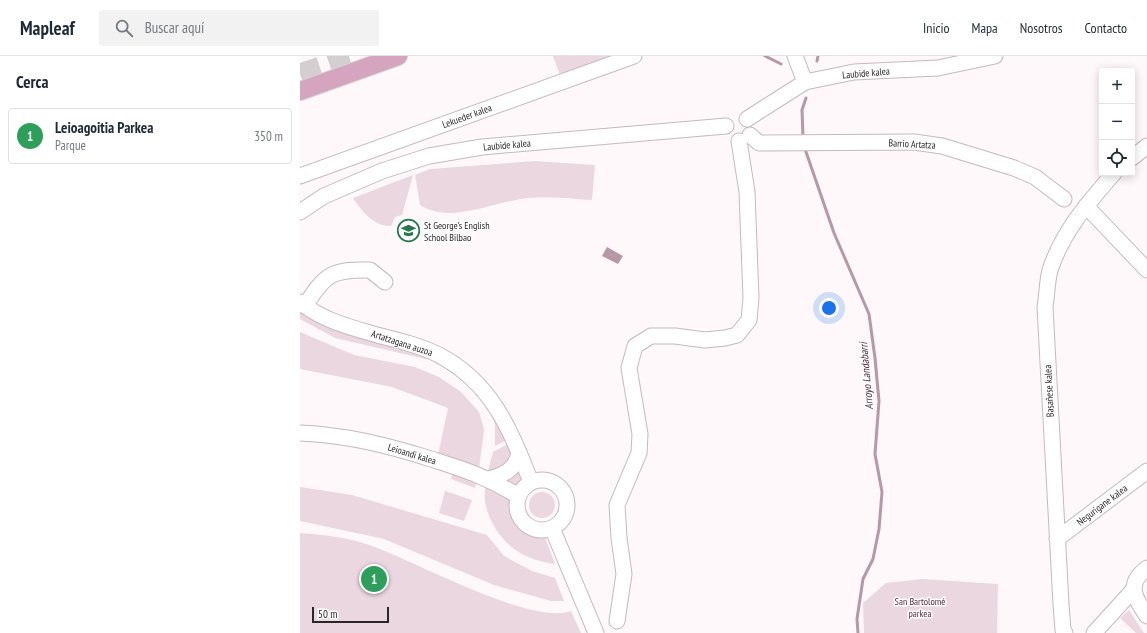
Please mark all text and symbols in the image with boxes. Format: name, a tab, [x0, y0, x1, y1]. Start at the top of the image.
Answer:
search box	[99, 10, 379, 46]
text: Mapleaf	[20, 16, 75, 40]
icon: search	[113, 17, 135, 39]
text: Buscar aquí	[145, 18, 204, 37]
text: Inicio	[923, 19, 950, 37]
text: Mapa	[972, 19, 998, 37]
text: Nosotros	[1020, 19, 1063, 37]
text: Contacto	[1085, 19, 1127, 37]
street label: Laubide kalea	[842, 64, 890, 82]
map controls	[1099, 68, 1135, 176]
button: +	[1099, 68, 1135, 104]
text: Cerca	[16, 71, 49, 93]
street label: Lekueder kalea	[440, 101, 494, 131]
button: −	[1099, 104, 1135, 140]
text: Leioagoitia Parkea	[55, 118, 153, 137]
text: 1	[27, 128, 33, 145]
text: 350 m	[254, 128, 283, 145]
street label: Laubide kalea	[483, 136, 531, 154]
street label: Barrio Artatza	[888, 136, 936, 152]
text: Parque	[55, 137, 86, 154]
button: locate	[1099, 140, 1135, 176]
school or university icon: St George's English School Bilbao	[396, 218, 422, 244]
place label: St George's English School Bilbao	[424, 219, 490, 244]
your location	[819, 298, 839, 318]
street label: Artatzagana auzoa	[370, 327, 434, 359]
water label: Arroyo Landabarri	[856, 340, 876, 410]
street label: Basañese kalea	[1041, 364, 1057, 418]
street label: Leioandi kalea	[386, 441, 438, 467]
street label: Negurigane kalea	[1074, 482, 1130, 528]
pin: 1	[361, 564, 387, 594]
park label: San Bartolomé parkea	[895, 595, 945, 620]
scale bar	[312, 605, 389, 624]
text: 50 m	[318, 607, 337, 621]

